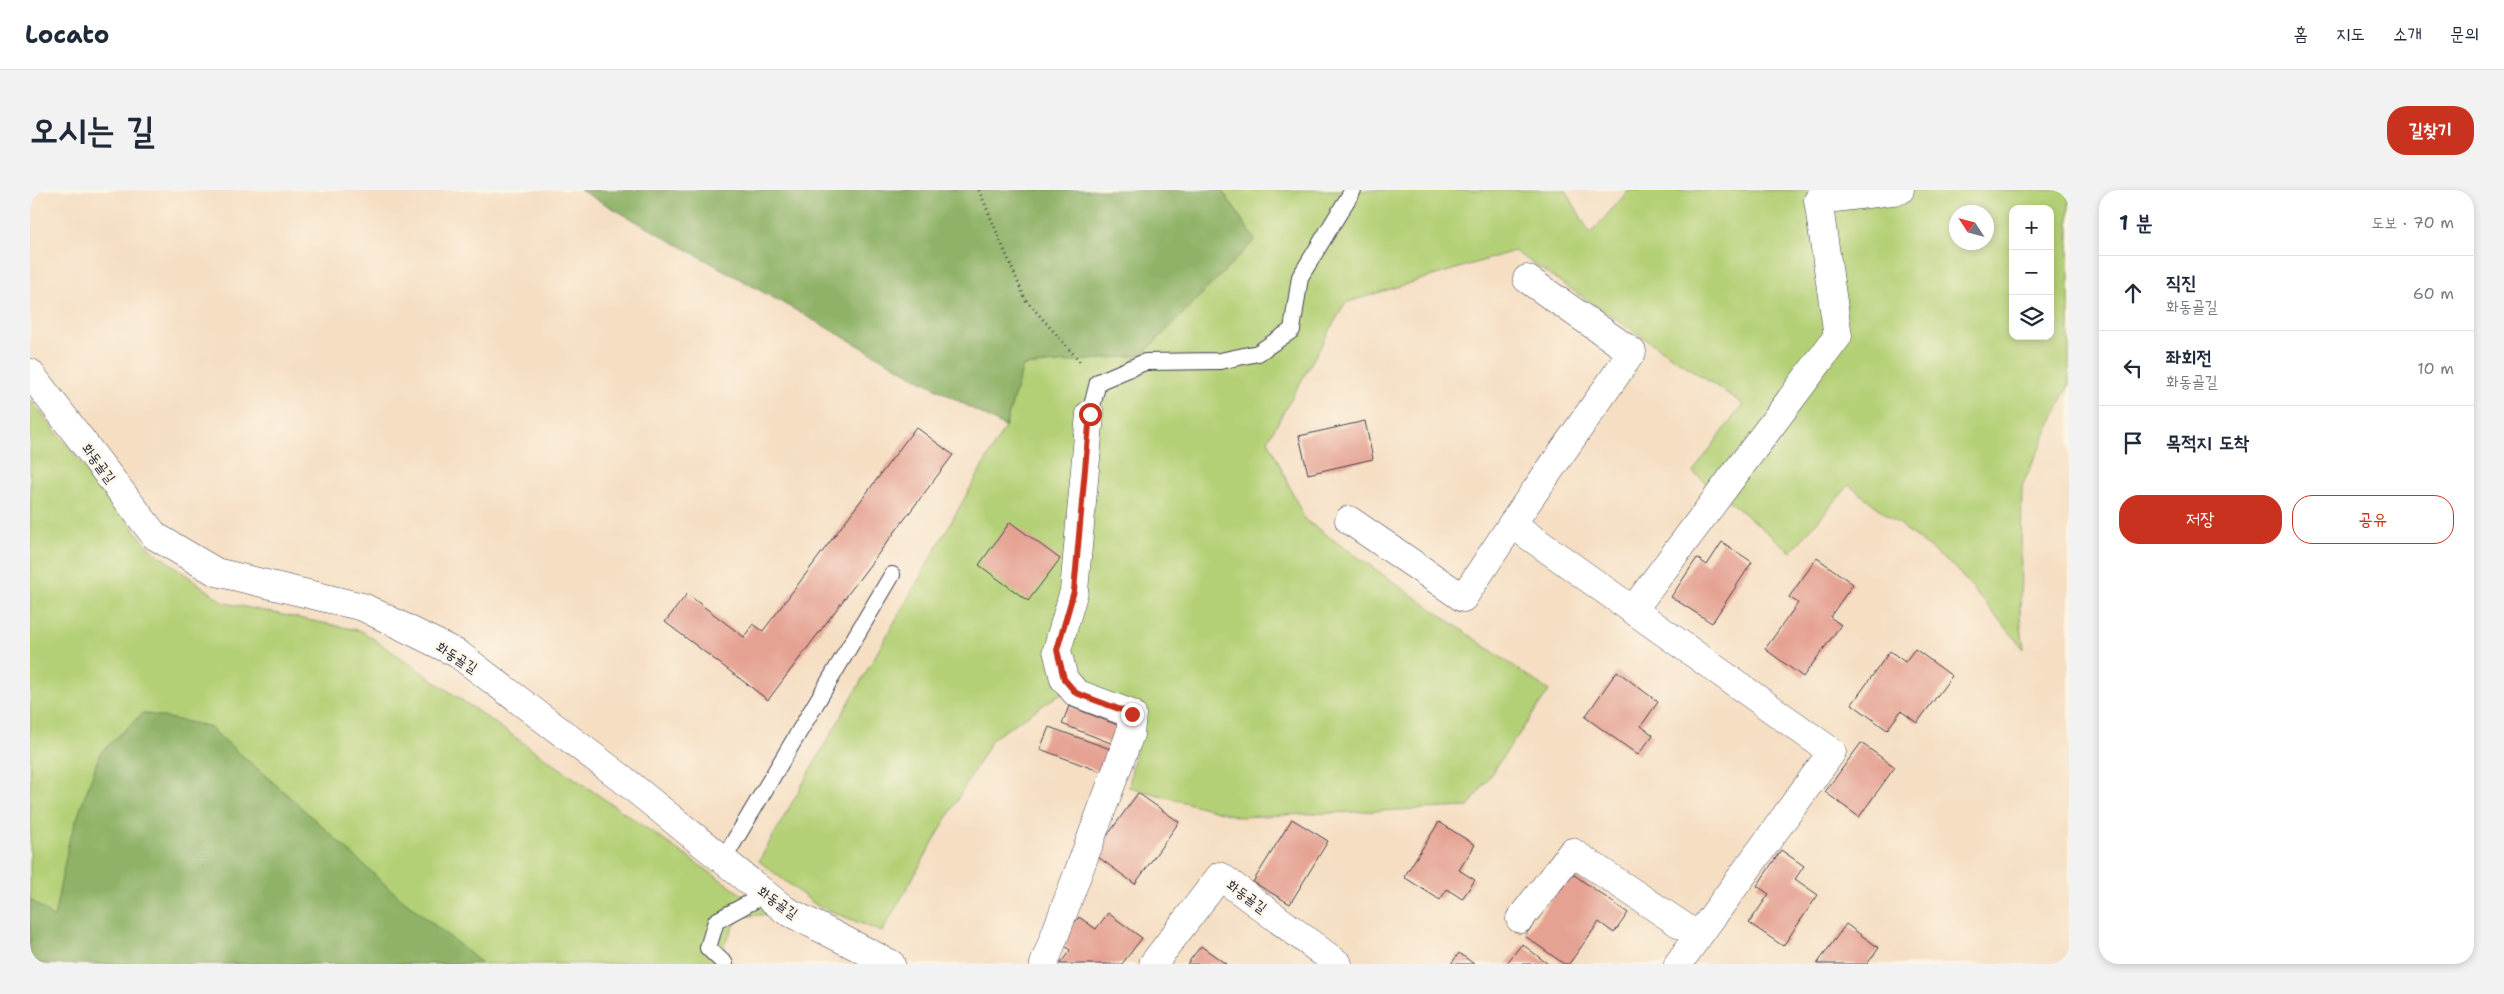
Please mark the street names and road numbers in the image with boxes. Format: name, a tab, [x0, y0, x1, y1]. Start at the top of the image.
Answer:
street label: 화동골길	[78, 440, 120, 487]
street label: 화동골길	[433, 637, 481, 677]
street label: 화동골길	[1223, 875, 1271, 917]
street label: 화동골길	[754, 882, 802, 923]

